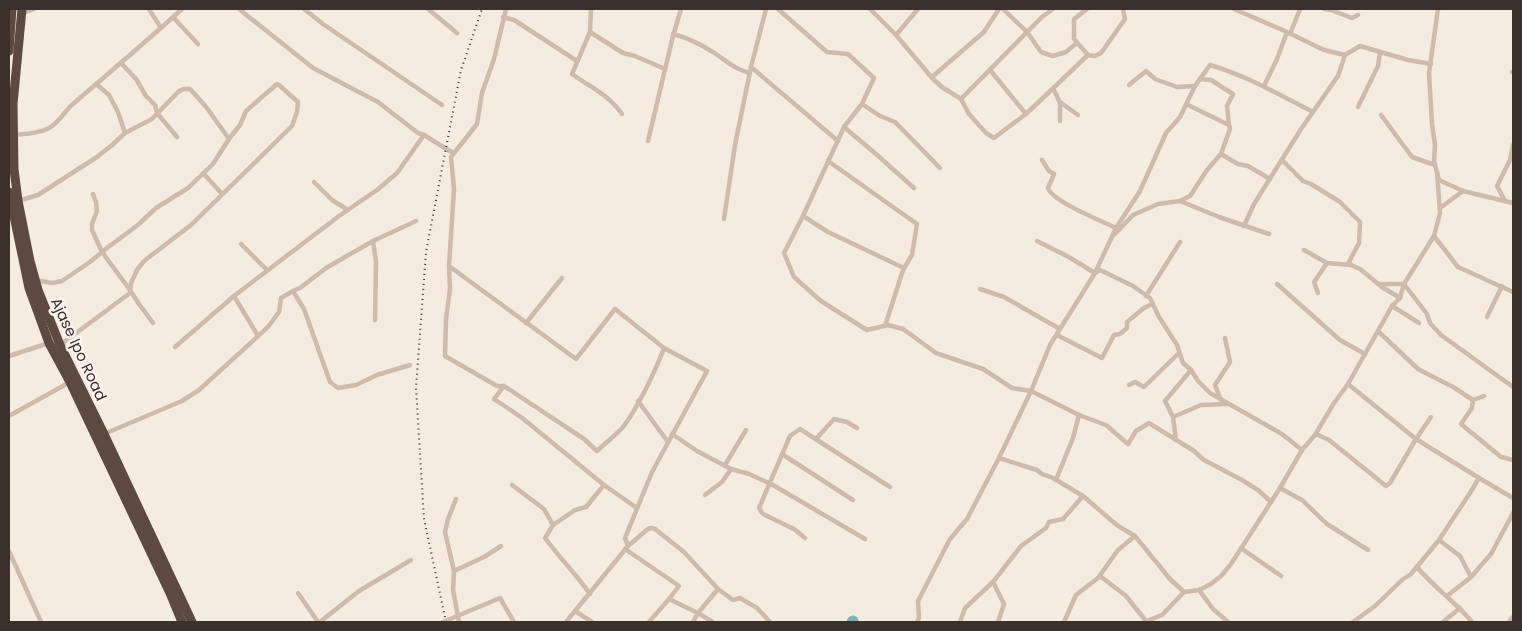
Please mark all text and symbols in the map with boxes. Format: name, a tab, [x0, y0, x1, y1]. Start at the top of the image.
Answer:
street label: Ajase Ipo Road	[46, 294, 112, 404]

